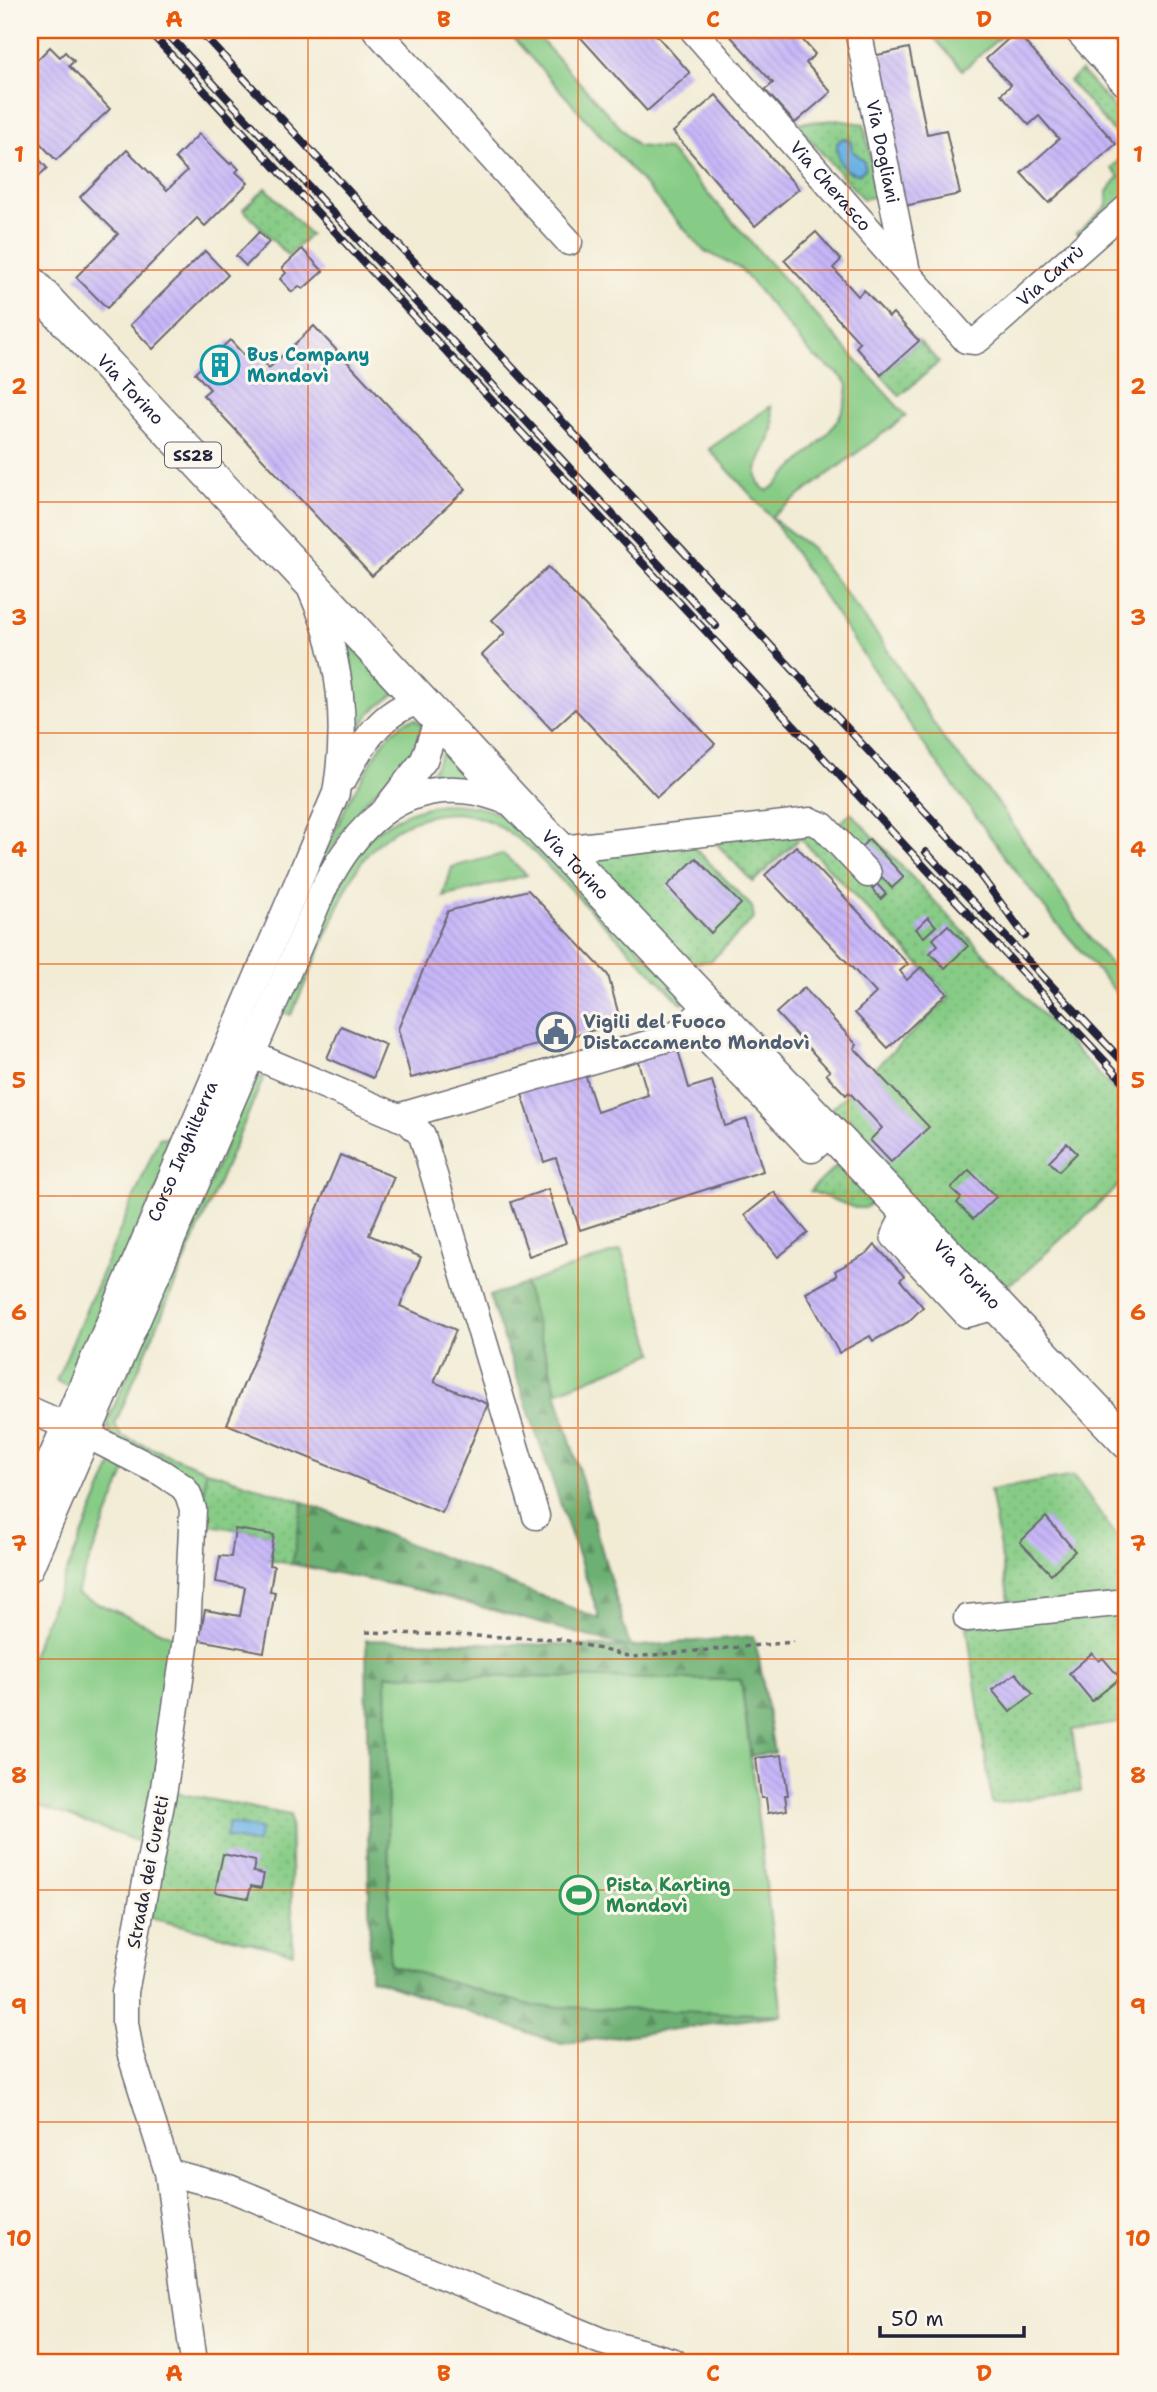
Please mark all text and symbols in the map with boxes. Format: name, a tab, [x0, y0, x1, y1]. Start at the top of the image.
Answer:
text: A	[165, 4, 183, 34]
text: B	[437, 4, 451, 34]
text: C	[706, 4, 720, 34]
text: D	[976, 4, 992, 34]
street label: Via Dogliani	[860, 98, 905, 205]
street label: Via Cherasco	[784, 136, 877, 236]
text: 1	[14, 139, 24, 169]
text: 1	[1133, 139, 1143, 169]
street label: Via Carrù	[1012, 239, 1089, 312]
place label: Bus Company Mondovì	[247, 343, 370, 388]
building icon: Bus Company Mondovì	[199, 344, 241, 386]
street label: Via Torino	[91, 349, 169, 430]
text: 2	[11, 371, 27, 401]
text: 2	[1130, 371, 1146, 401]
road number: SS28	[165, 442, 221, 468]
text: 3	[11, 602, 27, 632]
text: 3	[1130, 602, 1146, 632]
street label: Via Torino	[536, 824, 614, 905]
text: 4	[11, 834, 27, 864]
text: 4	[1130, 834, 1146, 864]
place label: Vigili del Fuoco Distaccamento Mondovì	[583, 1010, 810, 1055]
public building icon: Vigili del Fuoco Distaccamento Mondovì	[535, 1011, 577, 1053]
text: 5	[12, 1065, 26, 1095]
text: 5	[1131, 1065, 1145, 1095]
street label: Corso Inghilterra	[142, 1077, 223, 1225]
street label: Via Torino	[928, 1234, 1006, 1315]
text: 6	[11, 1297, 27, 1327]
text: 6	[1130, 1297, 1146, 1327]
text: 7	[11, 1528, 27, 1558]
text: 7	[1130, 1528, 1146, 1558]
text: 8	[11, 1760, 27, 1790]
text: 8	[1130, 1760, 1146, 1790]
street label: Strada dei Curetti	[121, 1793, 175, 1951]
place label: Pista Karting Mondovì	[606, 1873, 731, 1918]
sports icon: Pista Karting Mondovì	[558, 1874, 600, 1916]
text: 9	[11, 1991, 27, 2021]
text: 9	[1130, 1991, 1146, 2021]
text: 10	[6, 2223, 32, 2253]
text: 10	[1125, 2223, 1151, 2253]
scale bar	[880, 2294, 1024, 2338]
text: 50 m	[891, 2305, 944, 2333]
text: A	[165, 2358, 183, 2388]
text: B	[437, 2358, 451, 2388]
text: C	[706, 2358, 720, 2388]
text: D	[976, 2358, 992, 2388]

